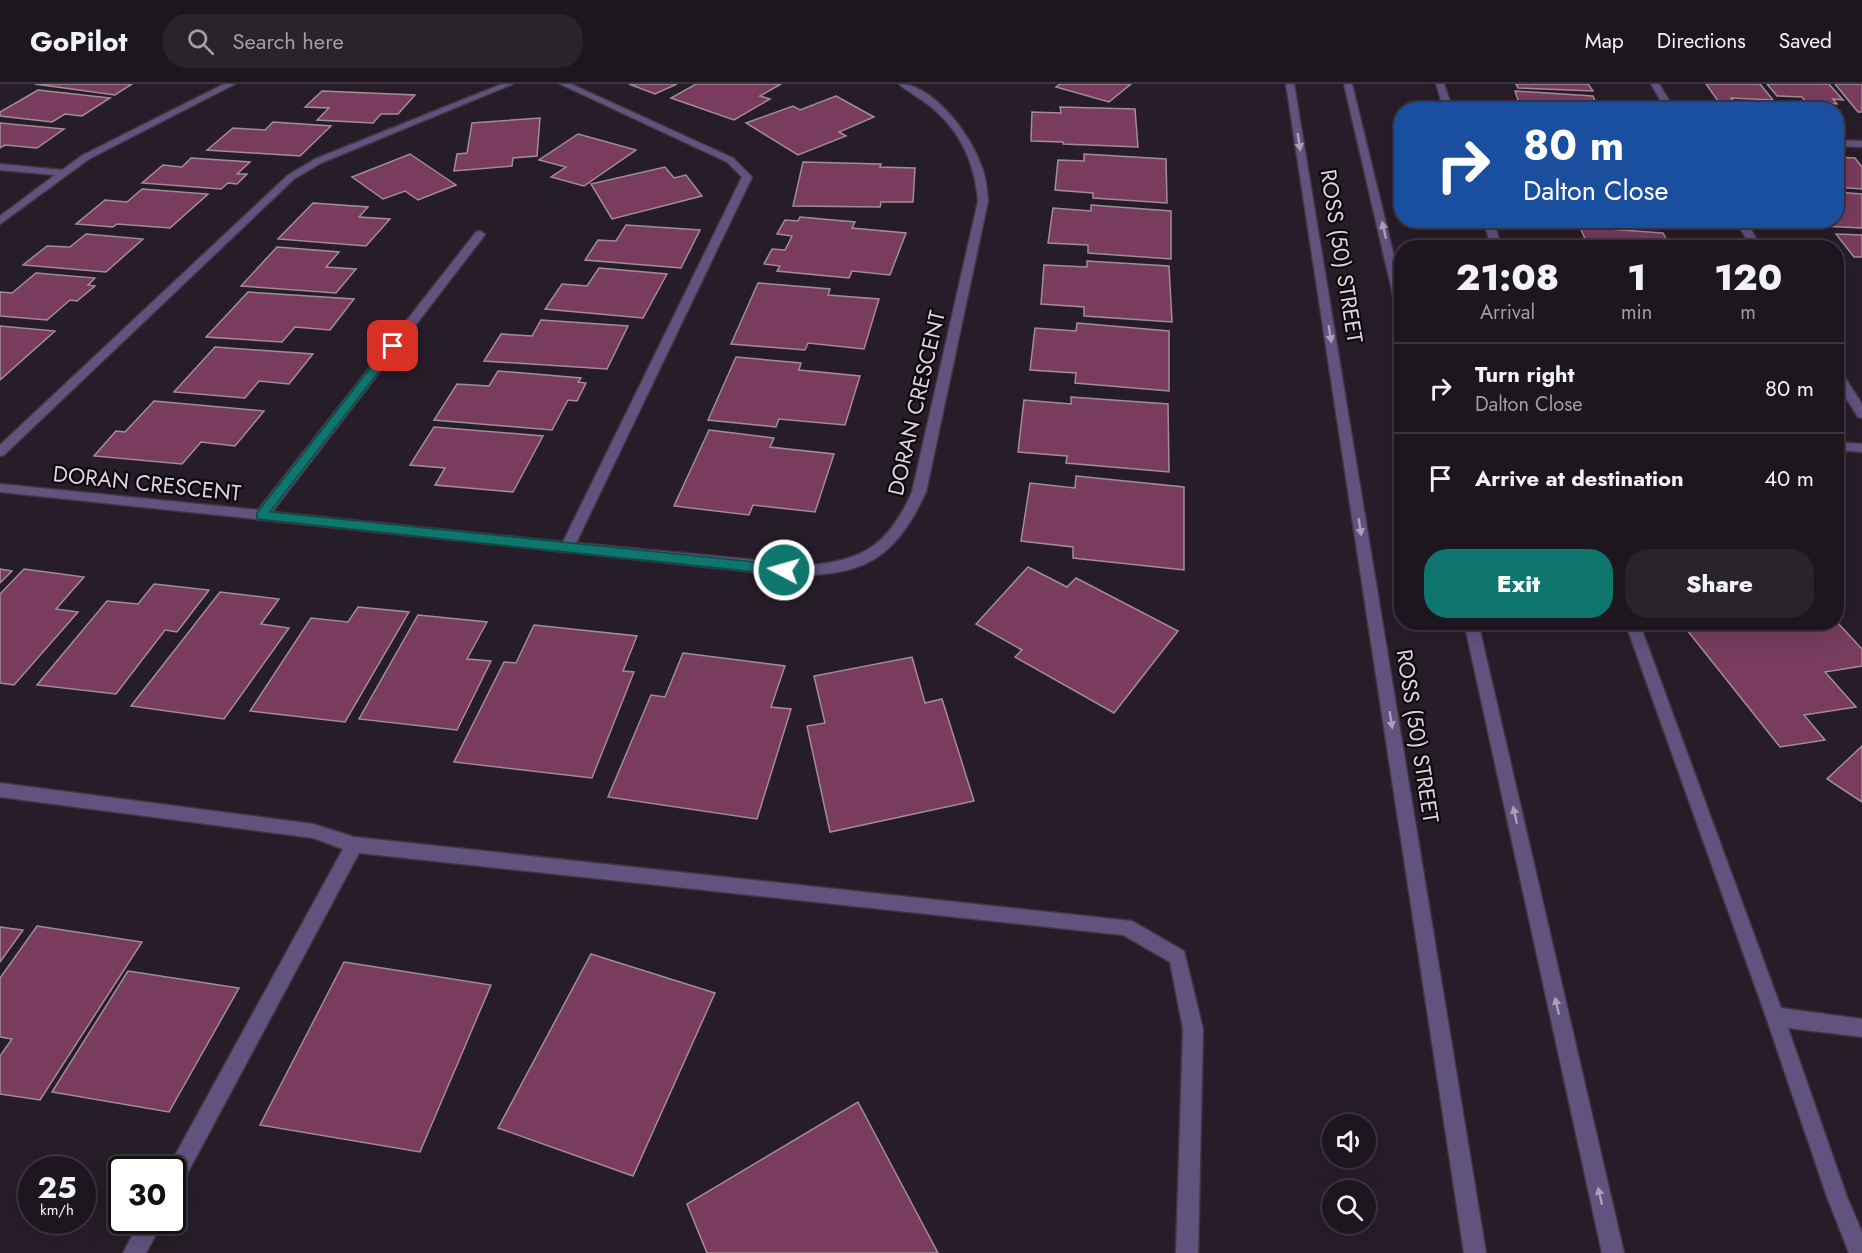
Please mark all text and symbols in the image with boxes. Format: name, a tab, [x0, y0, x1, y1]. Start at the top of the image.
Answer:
search box	[163, 14, 583, 68]
text: GoPilot	[30, 21, 127, 62]
icon: search	[184, 25, 217, 58]
text: Search here	[232, 25, 344, 57]
text: Map	[1585, 26, 1624, 56]
text: Directions	[1657, 26, 1746, 56]
text: Saved	[1779, 26, 1832, 56]
text: 80 m	[1523, 115, 1624, 176]
icon: right	[1424, 126, 1502, 204]
one-way arrow	[1295, 132, 1304, 151]
street label: ROSS (50) STREET	[1312, 167, 1372, 346]
text: Dalton Close	[1523, 171, 1668, 210]
one-way arrow	[1378, 221, 1388, 240]
text: 21:08	[1456, 251, 1559, 303]
text: 1	[1627, 251, 1646, 303]
text: 120	[1714, 251, 1782, 303]
text: Arrival	[1480, 298, 1535, 327]
text: min	[1621, 298, 1652, 327]
text: m	[1740, 298, 1756, 327]
street label: DORAN CRESCENT	[879, 307, 953, 499]
pin	[367, 320, 418, 371]
one-way arrow	[1325, 325, 1334, 344]
icon: arrive	[376, 329, 409, 362]
text: Turn right	[1475, 358, 1575, 390]
icon: right	[1424, 372, 1457, 405]
text: 80 m	[1765, 372, 1814, 404]
text: Dalton Close	[1475, 390, 1583, 419]
street label: DORAN CRESCENT	[51, 457, 243, 509]
icon: arrive	[1424, 462, 1457, 495]
text: Arrive at destination	[1475, 462, 1684, 494]
text: 40 m	[1764, 462, 1814, 494]
one-way arrow	[1356, 518, 1365, 537]
position arrow	[752, 538, 816, 602]
button: Exit	[1424, 549, 1613, 618]
button: Share	[1625, 549, 1814, 618]
street label: ROSS (50) STREET	[1388, 647, 1448, 826]
one-way arrow	[1386, 710, 1395, 729]
one-way arrow	[1509, 806, 1519, 825]
one-way arrow	[1552, 996, 1561, 1015]
map controls	[1322, 1114, 1376, 1234]
button: sound	[1322, 1114, 1376, 1168]
speed limit sign: 30	[108, 1156, 186, 1234]
text: 25	[37, 1166, 77, 1209]
button: search	[1322, 1180, 1376, 1234]
one-way arrow	[1594, 1187, 1604, 1205]
text: km/h	[40, 1199, 74, 1221]

